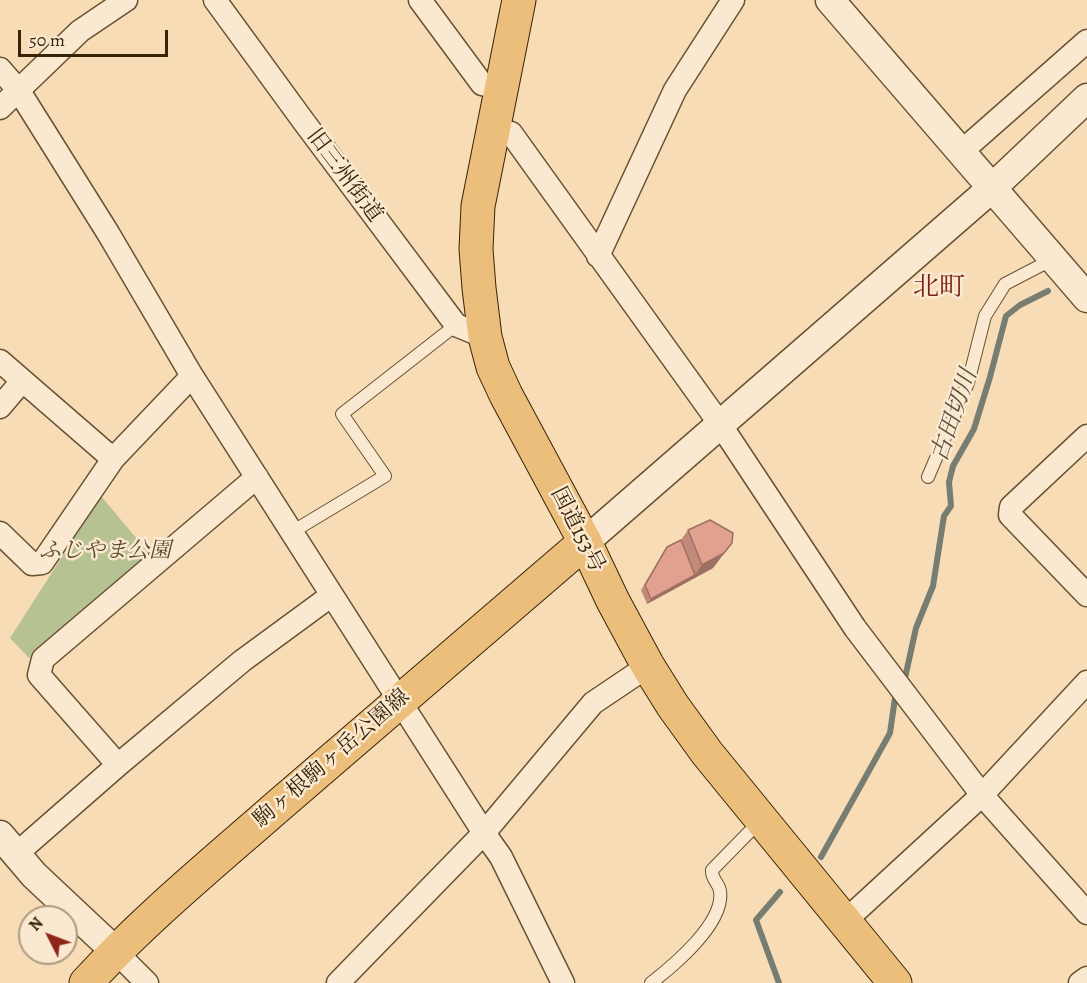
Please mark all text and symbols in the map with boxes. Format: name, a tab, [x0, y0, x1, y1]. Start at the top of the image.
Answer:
scale bar	[21, 18, 171, 56]
text: 50 m	[29, 28, 65, 52]
street label: 旧三州街道	[300, 124, 388, 228]
district label: 北町	[913, 273, 965, 305]
water label: 古田切川	[926, 366, 984, 466]
street label: 国道153号	[544, 483, 610, 577]
park label: ふじやま公園	[39, 539, 171, 565]
street label: 駒ヶ根駒ヶ岳公園線	[249, 684, 415, 834]
north arrow	[18, 905, 78, 965]
text: N	[24, 913, 48, 936]

